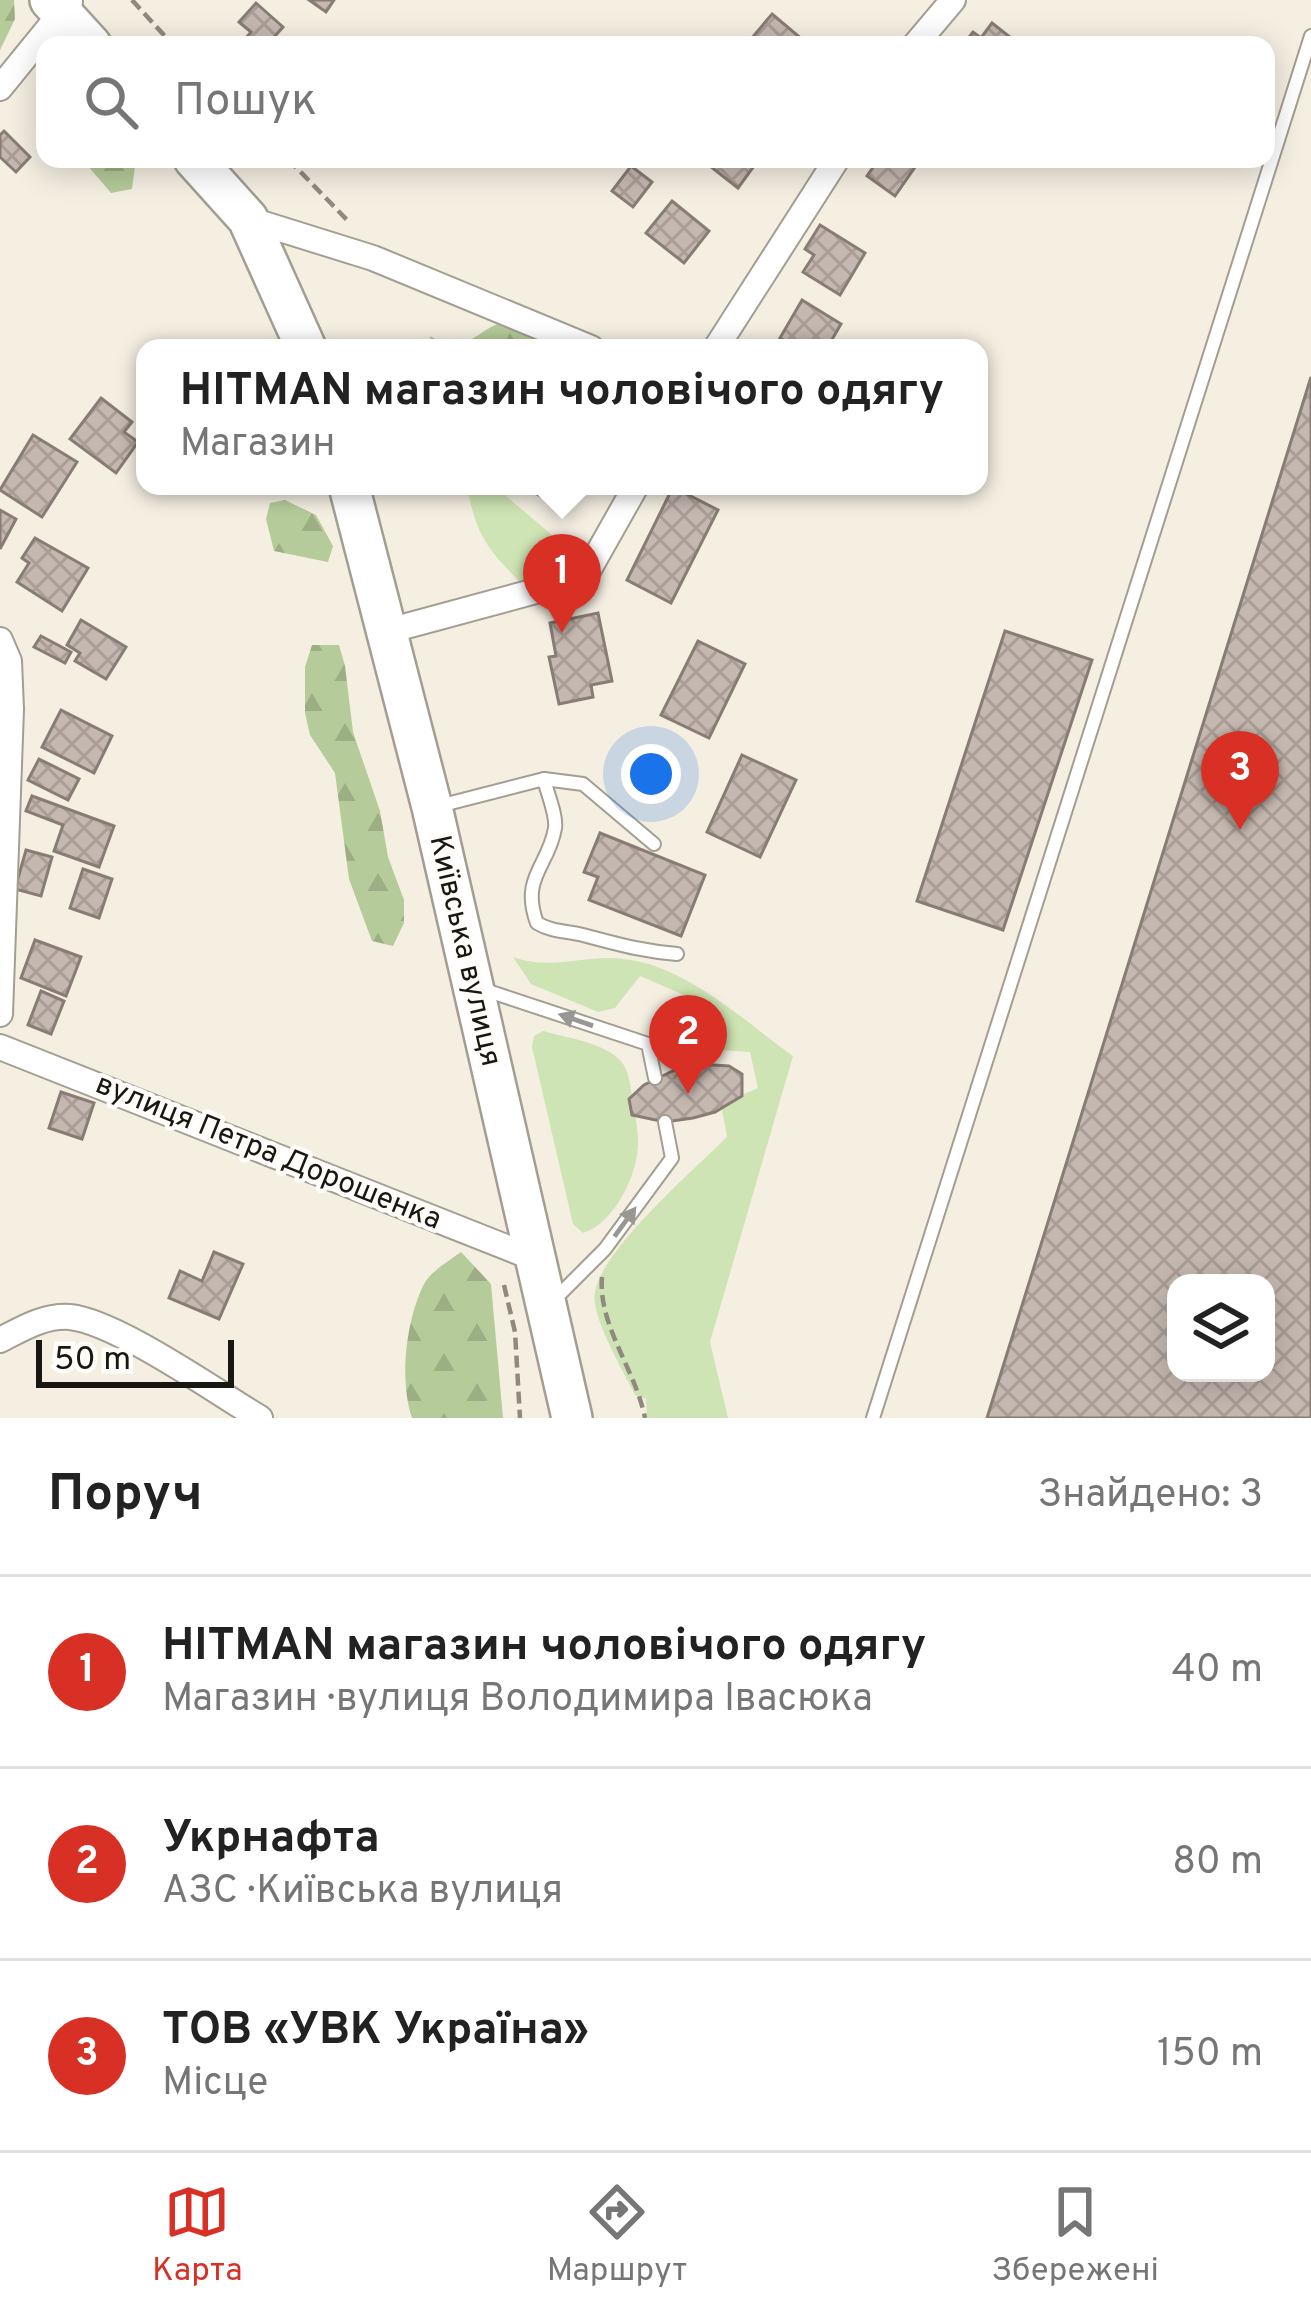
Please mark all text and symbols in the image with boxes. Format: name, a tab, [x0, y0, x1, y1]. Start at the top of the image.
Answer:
search box	[36, 36, 1275, 168]
icon: search	[78, 69, 144, 135]
text: Пошук	[174, 74, 317, 131]
popup	[136, 339, 988, 495]
text: HITMAN магазин чоловічого одягу	[180, 364, 944, 421]
text: Магазин	[180, 421, 335, 470]
pin: 1	[523, 534, 601, 633]
pin: 3	[1201, 731, 1279, 830]
your location	[621, 744, 681, 804]
street label: Київська вулиця	[419, 832, 509, 1070]
pin: 2	[649, 995, 727, 1094]
one-way arrow	[558, 1010, 594, 1028]
street label: вулиця Петра Дорошенка	[90, 1067, 446, 1239]
one-way arrow	[612, 1206, 636, 1238]
map controls	[1167, 1274, 1275, 1382]
button: layers	[1167, 1274, 1275, 1382]
scale bar	[36, 1334, 234, 1387]
text: 50 m	[54, 1340, 131, 1382]
text: Поруч	[48, 1464, 203, 1529]
text: Знайдено: 3	[1038, 1472, 1263, 1521]
text: HITMAN магазин чоловічого одягу	[162, 1619, 926, 1676]
text: 1	[79, 1647, 95, 1696]
text: 40 m	[1172, 1647, 1263, 1696]
text: Магазин · вулиця Володимира Івасюка	[162, 1676, 873, 1725]
text: Укрнафта	[162, 1811, 380, 1868]
text: 2	[75, 1839, 99, 1888]
text: 80 m	[1172, 1839, 1263, 1888]
text: АЗС · Київська вулиця	[162, 1868, 563, 1917]
text: ТОВ «УВК Україна»	[162, 2003, 589, 2060]
text: 3	[75, 2031, 99, 2080]
text: 150 m	[1157, 2031, 1263, 2080]
text: Місце	[162, 2060, 268, 2109]
tab: Карта	[152, 2179, 243, 2293]
tab: Маршрут	[547, 2179, 687, 2293]
tab: Збережені	[991, 2179, 1159, 2293]

